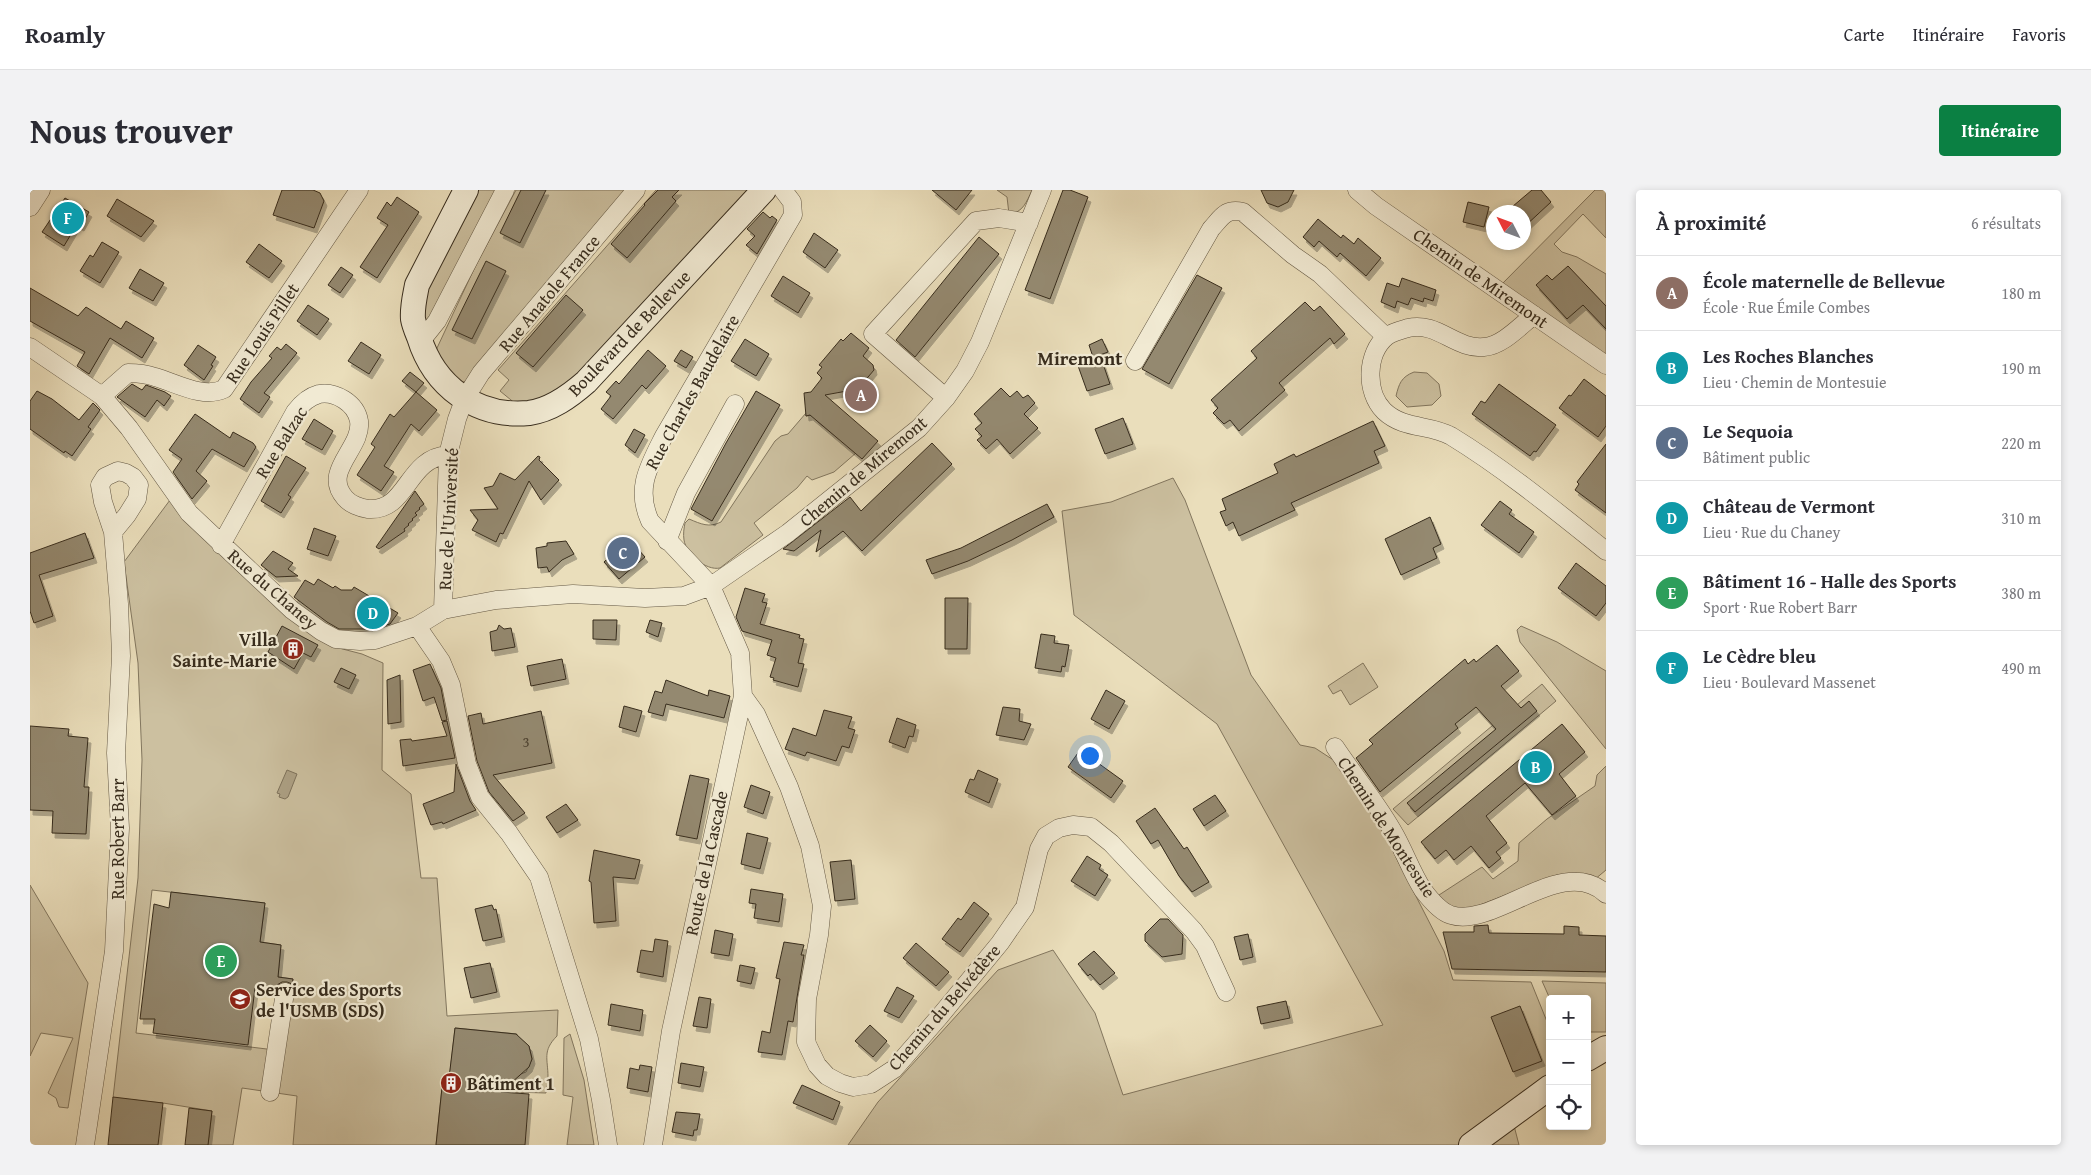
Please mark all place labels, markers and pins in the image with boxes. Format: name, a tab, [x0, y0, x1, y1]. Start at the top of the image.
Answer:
pin: F	[52, 199, 84, 237]
pin: A	[845, 376, 877, 414]
pin: C	[607, 534, 639, 572]
pin: D	[357, 594, 389, 632]
place label: Villa Sainte-Marie	[173, 626, 278, 674]
building icon: Villa Sainte-Marie	[281, 637, 305, 661]
pin: B	[1520, 748, 1552, 786]
pin: E	[205, 942, 237, 980]
place label: Service des Sports de l'USMB (SDS)	[256, 976, 402, 1024]
school or university icon: Service des Sports de l'USMB (SDS)	[228, 987, 252, 1011]
place label: Bâtiment 1	[467, 1070, 555, 1097]
building icon: Bâtiment 1	[439, 1071, 463, 1095]

